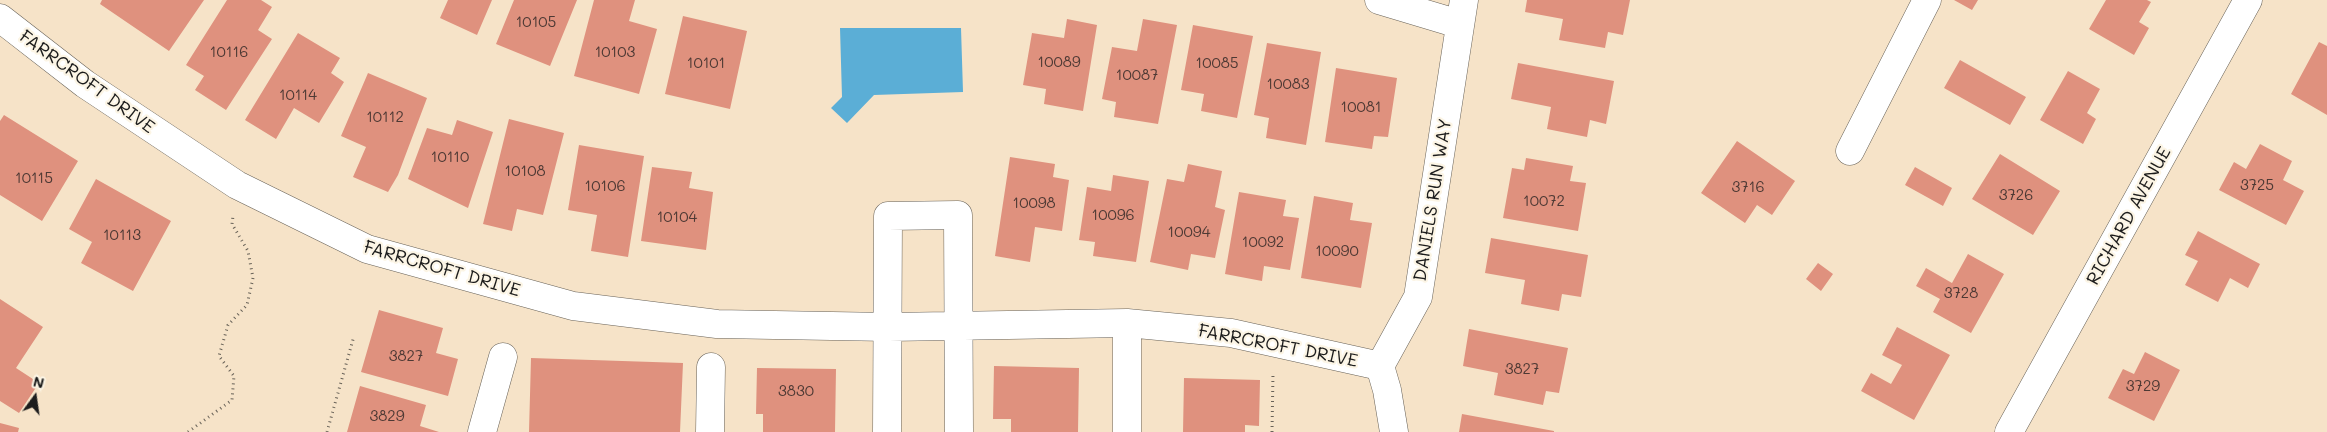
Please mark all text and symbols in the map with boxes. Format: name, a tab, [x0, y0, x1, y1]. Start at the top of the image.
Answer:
house number: 10105	[516, 13, 556, 31]
street label: FARRCROFT DRIVE	[15, 26, 159, 138]
house number: 10116	[210, 43, 248, 61]
house number: 10103	[595, 43, 635, 61]
house number: 10089	[1037, 53, 1081, 71]
house number: 10101	[687, 54, 725, 72]
house number: 10085	[1195, 54, 1239, 72]
house number: 10087	[1116, 66, 1158, 84]
house number: 10083	[1266, 75, 1310, 93]
house number: 10114	[279, 86, 317, 104]
house number: 10081	[1341, 98, 1381, 116]
house number: 10112	[366, 108, 404, 126]
street label: DANIELS RUN WAY	[1409, 117, 1457, 283]
street label: RICHARD AVENUE	[2082, 143, 2176, 289]
house number: 10110	[431, 148, 469, 166]
house number: 10108	[505, 162, 545, 180]
house number: 10115	[15, 169, 53, 187]
house number: 3725	[2240, 176, 2274, 194]
house number: 10106	[585, 177, 625, 195]
house number: 3716	[1732, 178, 1764, 196]
house number: 3726	[1999, 186, 2033, 204]
house number: 10072	[1523, 192, 1565, 210]
house number: 10098	[1012, 194, 1056, 212]
house number: 10096	[1091, 206, 1135, 224]
house number: 10104	[657, 208, 697, 226]
house number: 10094	[1168, 223, 1210, 241]
house number: 10113	[103, 226, 141, 244]
house number: 10092	[1242, 233, 1284, 251]
street label: FARRCROFT DRIVE	[361, 236, 523, 302]
house number: 10090	[1315, 242, 1359, 260]
house number: 3728	[1944, 284, 1978, 302]
street label: FARRCROFT DRIVE	[1197, 320, 1359, 372]
house number: 3827	[389, 347, 423, 365]
house number: 3827	[1505, 360, 1539, 378]
text: N	[31, 371, 46, 392]
north arrow	[10, 372, 60, 422]
house number: 3729	[2126, 377, 2160, 395]
house number: 3830	[778, 382, 814, 400]
house number: 3829	[369, 407, 405, 425]

